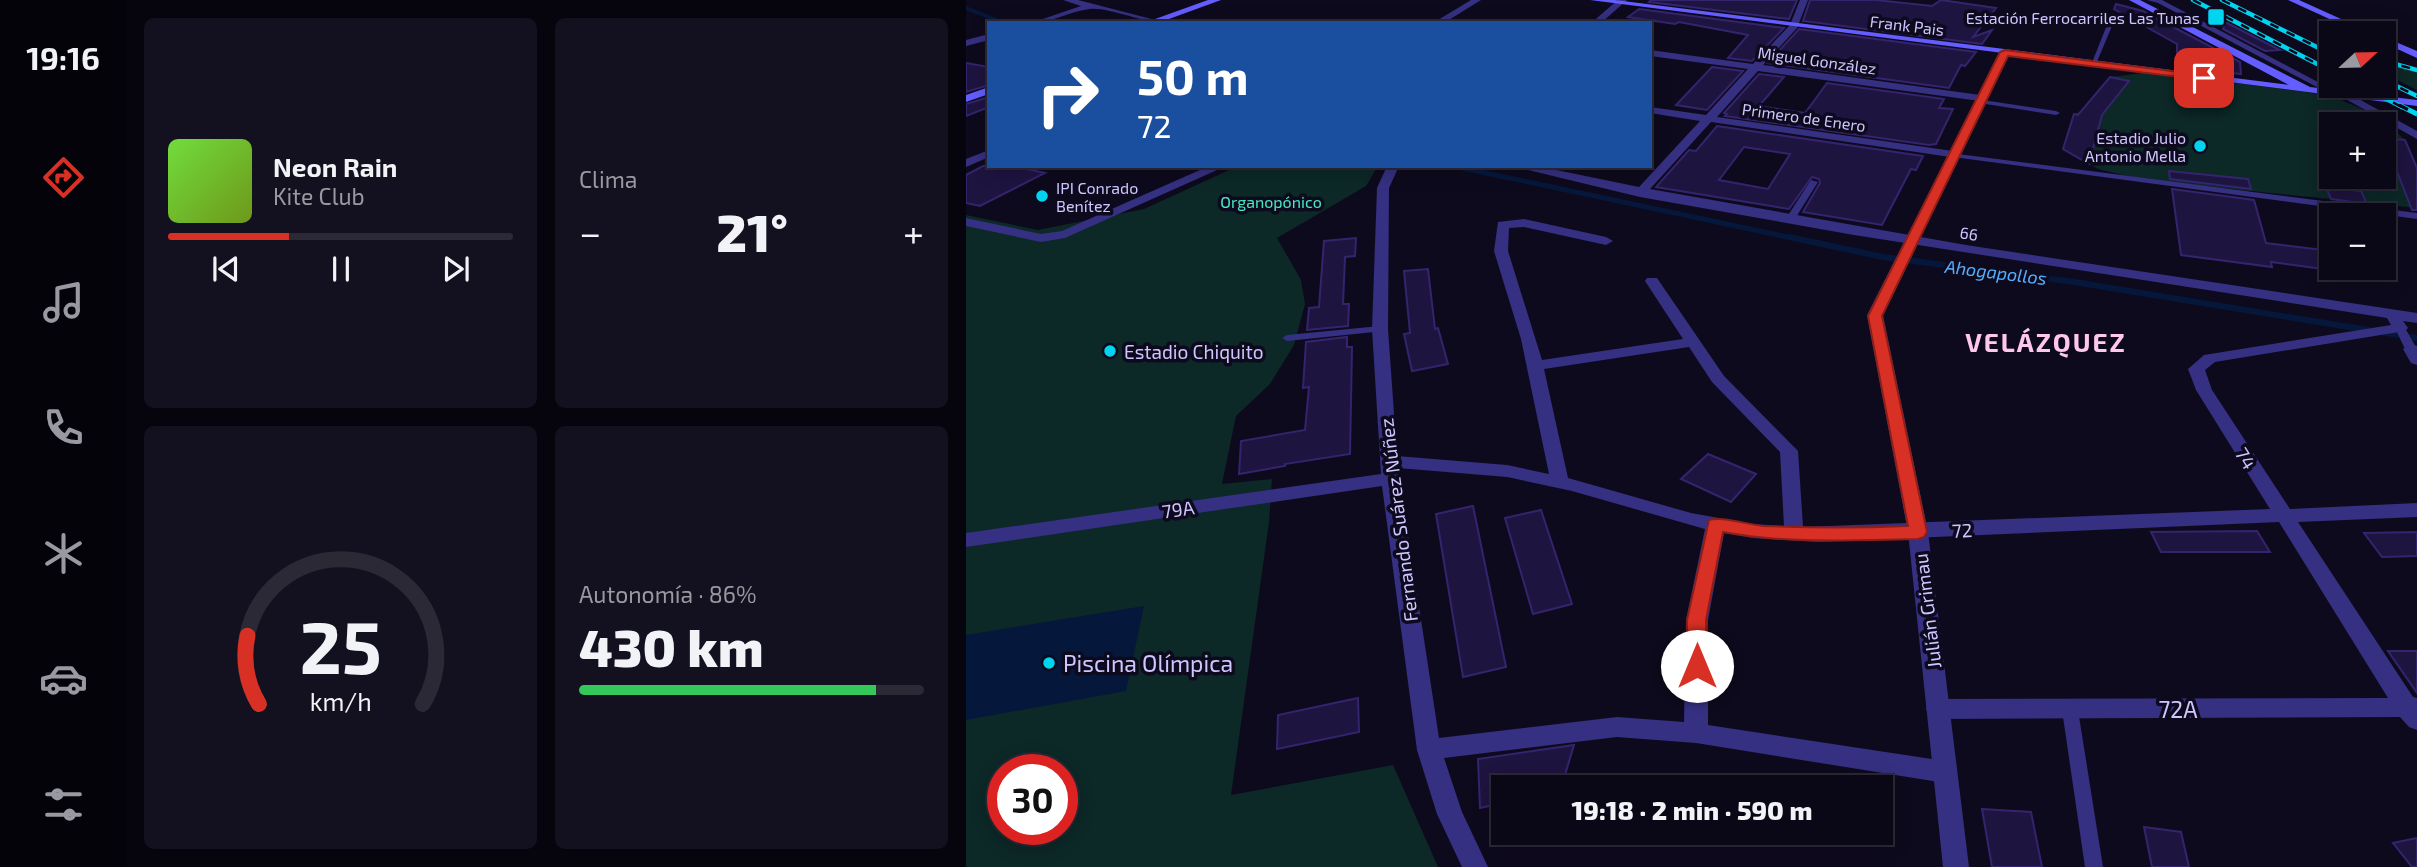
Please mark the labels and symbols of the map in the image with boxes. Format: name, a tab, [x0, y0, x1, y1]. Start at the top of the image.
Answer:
marker: Estación Ferrocarriles Las Tunas	[2206, 7, 2226, 27]
place label: Estación Ferrocarriles Las Tunas	[1966, 8, 2200, 27]
street label: Frank Pais	[1869, 11, 1945, 39]
north arrow	[2319, 21, 2396, 98]
street label: Miguel González	[1757, 42, 1877, 78]
pin	[2174, 48, 2234, 108]
street label: Primero de Enero	[1741, 99, 1867, 135]
place label: Estadio Julio Antonio Mella	[2085, 128, 2186, 165]
marker: Estadio Julio Antonio Mella	[2192, 138, 2208, 154]
place label: IPI Conrado Benítez	[1056, 178, 1138, 215]
marker: IPI Conrado Benítez	[1034, 188, 1050, 204]
park label: Organopónico	[1220, 192, 1322, 211]
street label: 66	[1958, 222, 1980, 244]
water label: Ahogapollos	[1943, 255, 2048, 289]
district label: VELÁZQUEZ	[1965, 326, 2127, 358]
place label: Estadio Chiquito	[1124, 340, 1264, 363]
marker: Estadio Chiquito	[1102, 343, 1118, 359]
street label: Fernando Suárez Núñez	[1374, 417, 1422, 623]
street label: 74	[2231, 443, 2261, 473]
street label: 79A	[1160, 495, 1196, 523]
street label: 72	[1951, 518, 1973, 542]
street label: Julián Grimau	[1909, 552, 1945, 670]
position arrow	[1660, 629, 1734, 703]
place label: Piscina Olímpica	[1063, 649, 1233, 677]
marker: Piscina Olímpica	[1041, 655, 1057, 671]
street label: 72A	[2158, 695, 2198, 723]
speed limit sign: 30	[987, 754, 1078, 845]

